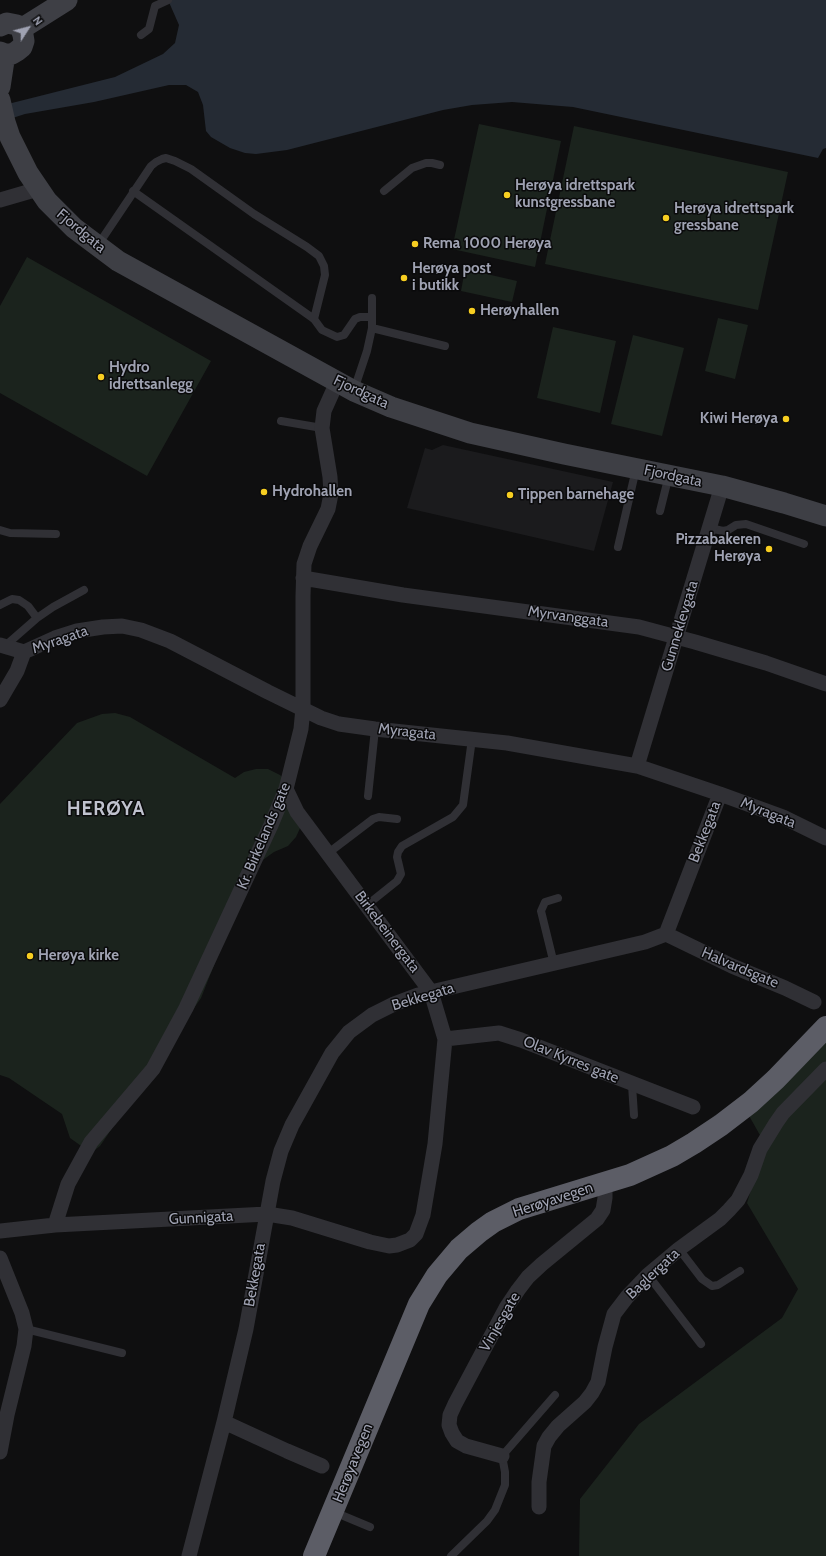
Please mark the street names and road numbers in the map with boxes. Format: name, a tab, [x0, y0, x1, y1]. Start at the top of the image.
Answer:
street label: Fjordgata	[53, 205, 109, 257]
street label: Fjordgata	[331, 371, 391, 413]
street label: Fjordgata	[642, 461, 704, 491]
street label: Gunneklevgata	[658, 578, 702, 674]
street label: Myrvanggata	[527, 602, 609, 632]
street label: Myragata	[30, 622, 90, 658]
street label: Myragata	[377, 720, 437, 744]
street label: Kr. Birkelands gate	[233, 780, 295, 892]
street label: Myragata	[738, 794, 798, 832]
street label: Bekkegata	[685, 799, 725, 865]
street label: Birkebeinergata	[350, 888, 424, 976]
street label: Halvardsgate	[699, 944, 781, 992]
street label: Bekkegata	[390, 979, 456, 1015]
street label: Olav Kyrres gate	[521, 1033, 621, 1087]
street label: Herøyavegen	[510, 1179, 596, 1221]
street label: Gunnigata	[168, 1207, 234, 1229]
street label: Bekkegata	[241, 1242, 269, 1308]
street label: Baglergata	[623, 1245, 683, 1303]
street label: Vinjesgate	[476, 1289, 524, 1355]
street label: Herøyavegen	[329, 1421, 377, 1505]

